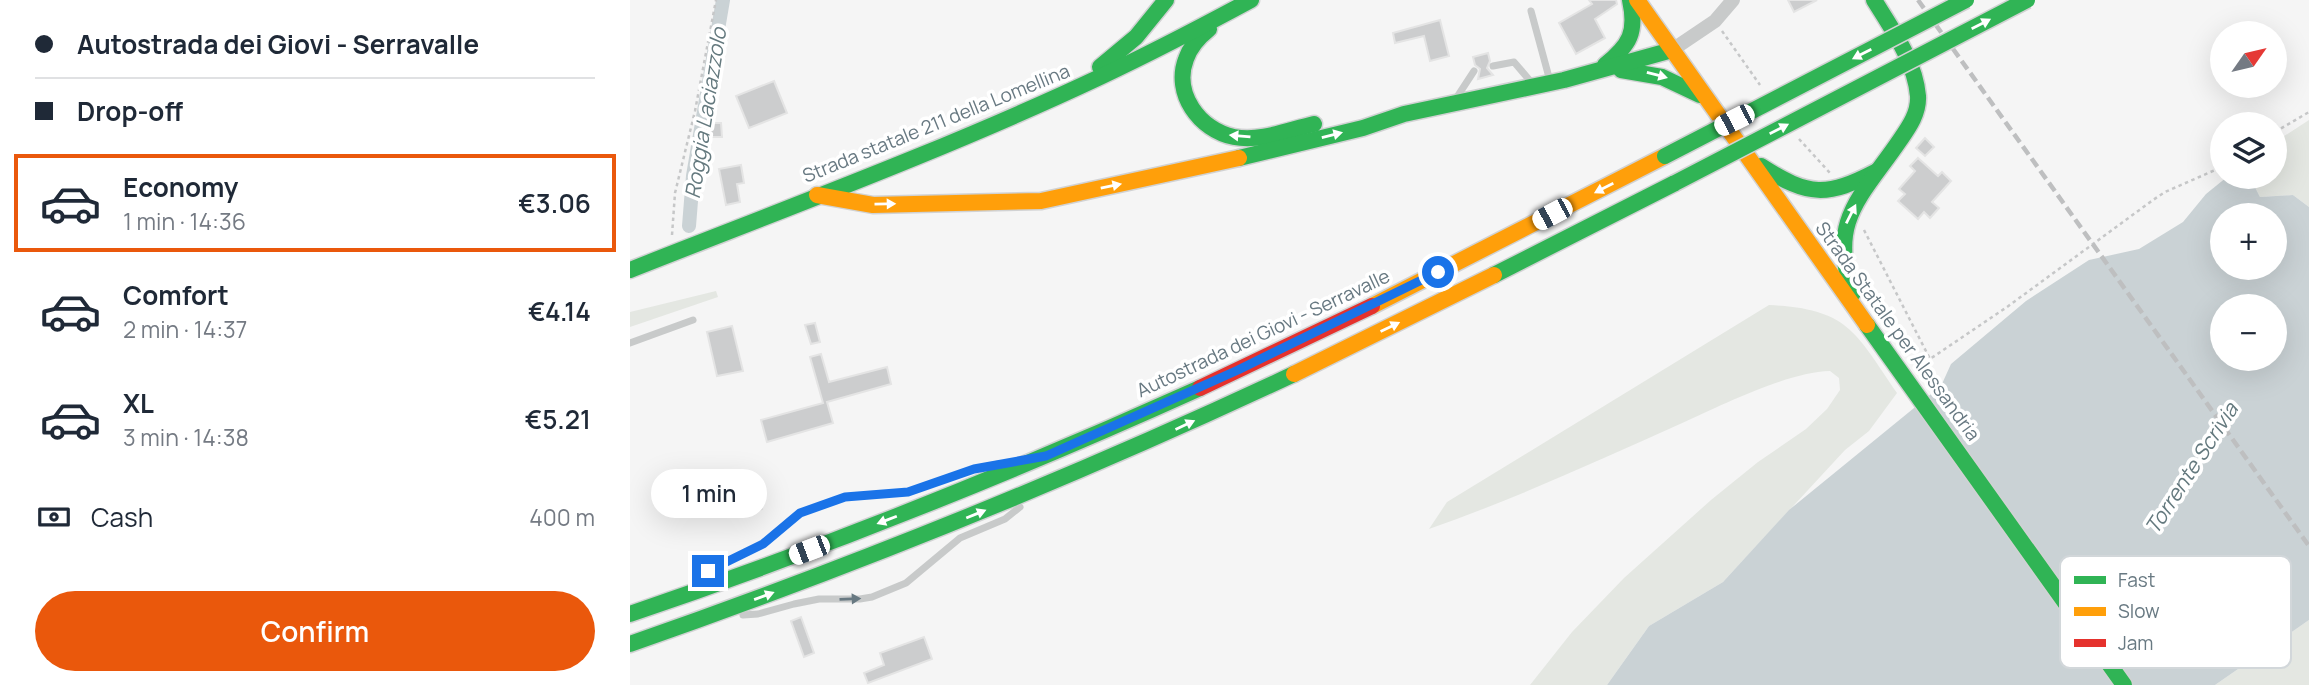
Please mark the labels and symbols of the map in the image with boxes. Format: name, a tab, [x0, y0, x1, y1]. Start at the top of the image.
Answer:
one-way arrow	[1971, 18, 1991, 30]
north arrow	[2210, 21, 2287, 98]
water label: Roggia Laciazzolo	[678, 24, 733, 200]
one-way arrow	[1852, 48, 1872, 60]
street label: Strada statale 211 della Lomellina	[799, 57, 1073, 189]
one-way arrow	[1646, 70, 1667, 80]
car	[1711, 101, 1758, 139]
one-way arrow	[1769, 123, 1789, 134]
one-way arrow	[1322, 129, 1344, 140]
one-way arrow	[1229, 130, 1251, 141]
one-way arrow	[1100, 180, 1122, 191]
one-way arrow	[1594, 182, 1614, 193]
car	[1529, 195, 1576, 233]
one-way arrow	[874, 199, 896, 210]
one-way arrow	[1845, 204, 1856, 224]
street label: Strada Statale per Alessandria	[1810, 216, 1986, 446]
route start	[1422, 256, 1454, 288]
street label: Autostrada dei Giovi - Serravalle	[1132, 263, 1394, 403]
one-way arrow	[1380, 321, 1400, 333]
water label: Torrente Scrivia	[2138, 396, 2245, 539]
one-way arrow	[1175, 419, 1195, 431]
callout: 1 min	[650, 470, 766, 518]
one-way arrow	[965, 508, 986, 519]
one-way arrow	[876, 514, 897, 525]
car	[786, 533, 833, 567]
route end	[692, 555, 724, 587]
legend	[2060, 556, 2291, 668]
text: Fast	[2118, 567, 2155, 593]
one-way arrow	[753, 591, 774, 602]
one-way arrow	[840, 594, 862, 605]
text: Slow	[2118, 598, 2160, 624]
text: Jam	[2118, 630, 2153, 656]

